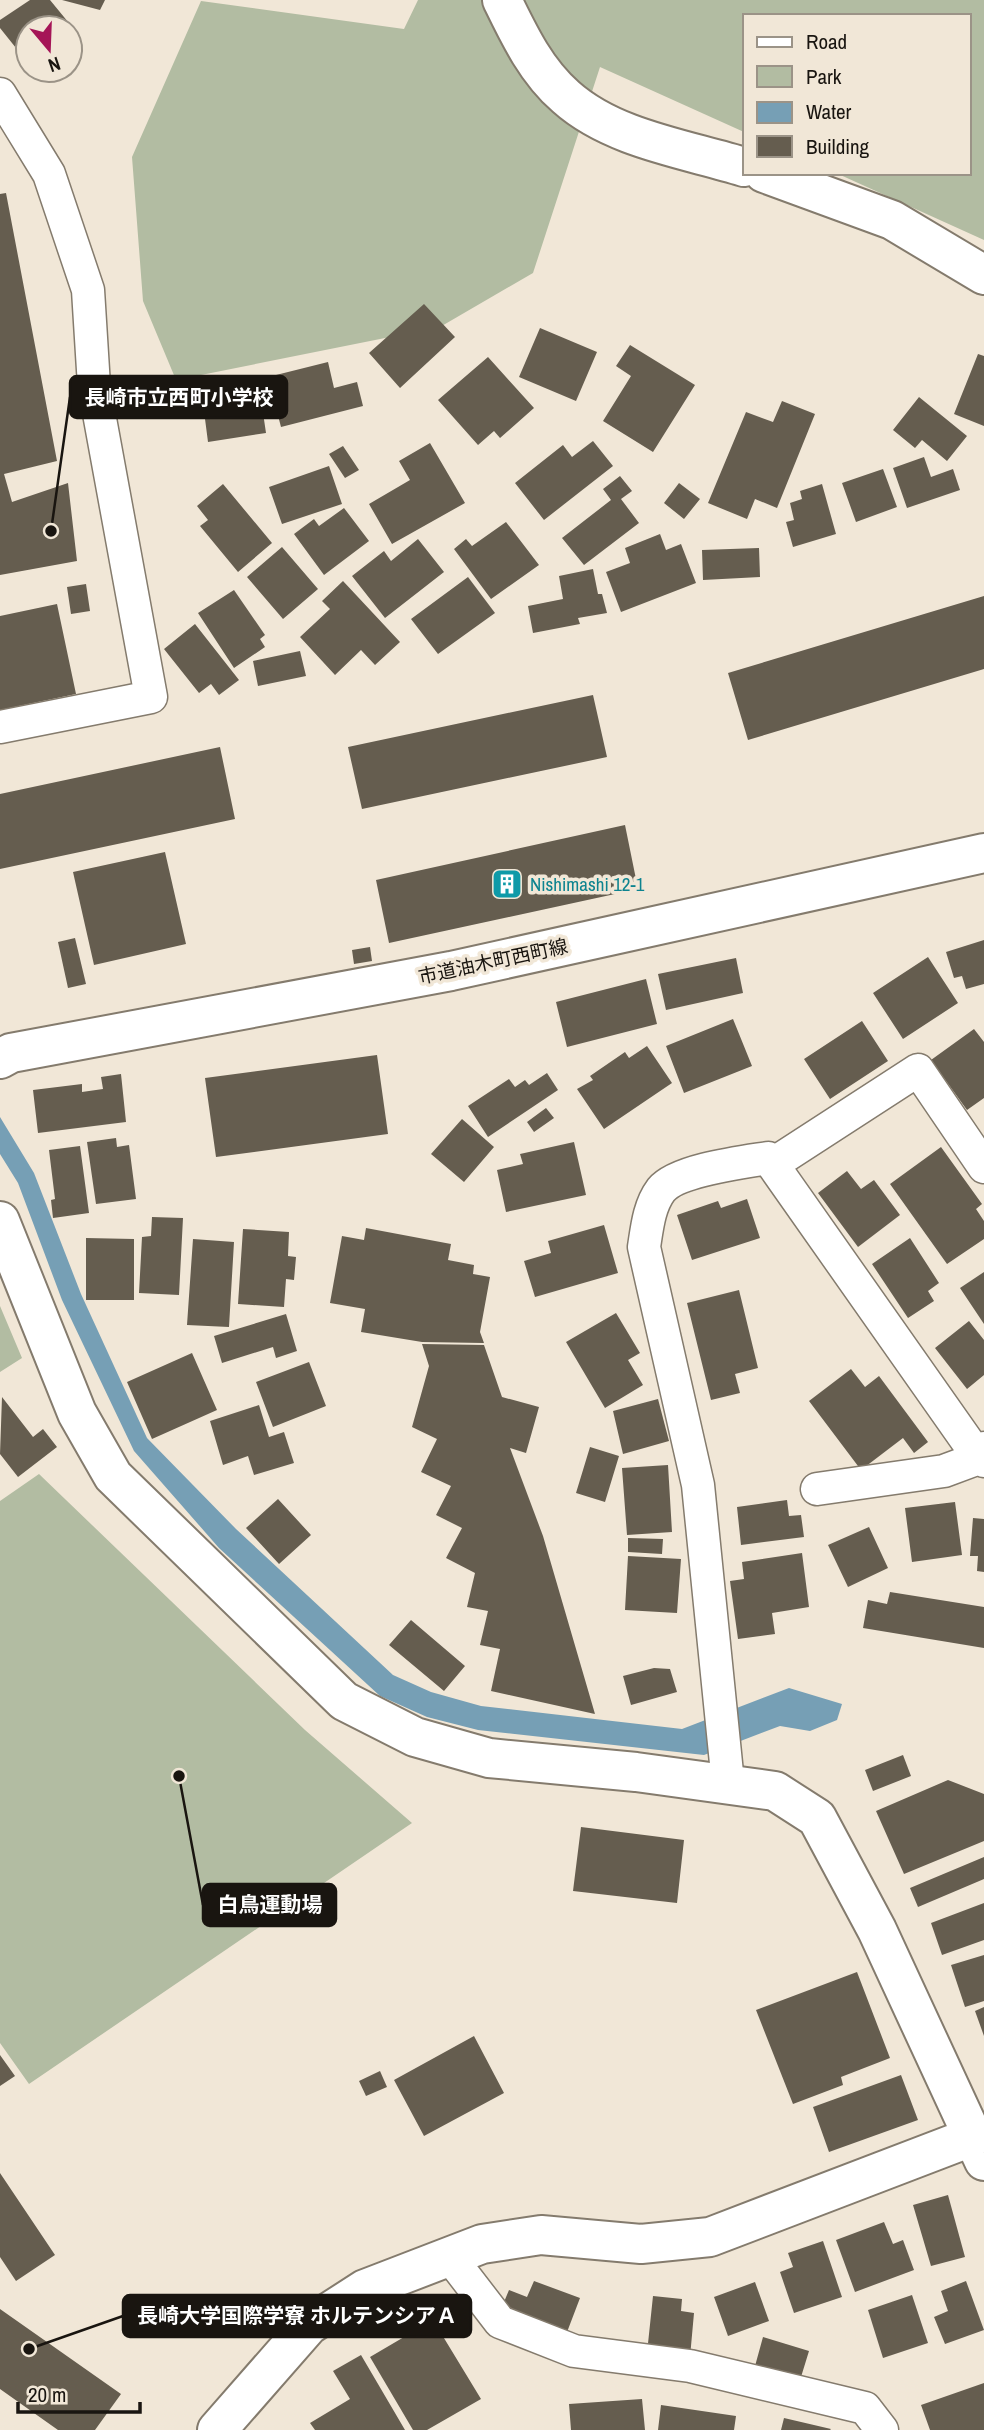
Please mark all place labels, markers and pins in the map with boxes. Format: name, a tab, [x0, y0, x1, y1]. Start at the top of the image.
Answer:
callout: 長崎市立西町小学校	[70, 376, 287, 418]
building icon: Nishimashi 12-1	[490, 867, 524, 901]
place label: Nishimashi 12-1	[530, 871, 645, 897]
callout: 白鳥運動場	[203, 1884, 336, 1926]
callout: 長崎大学国際学寮 ホルテンシアＡ	[123, 2295, 471, 2337]

